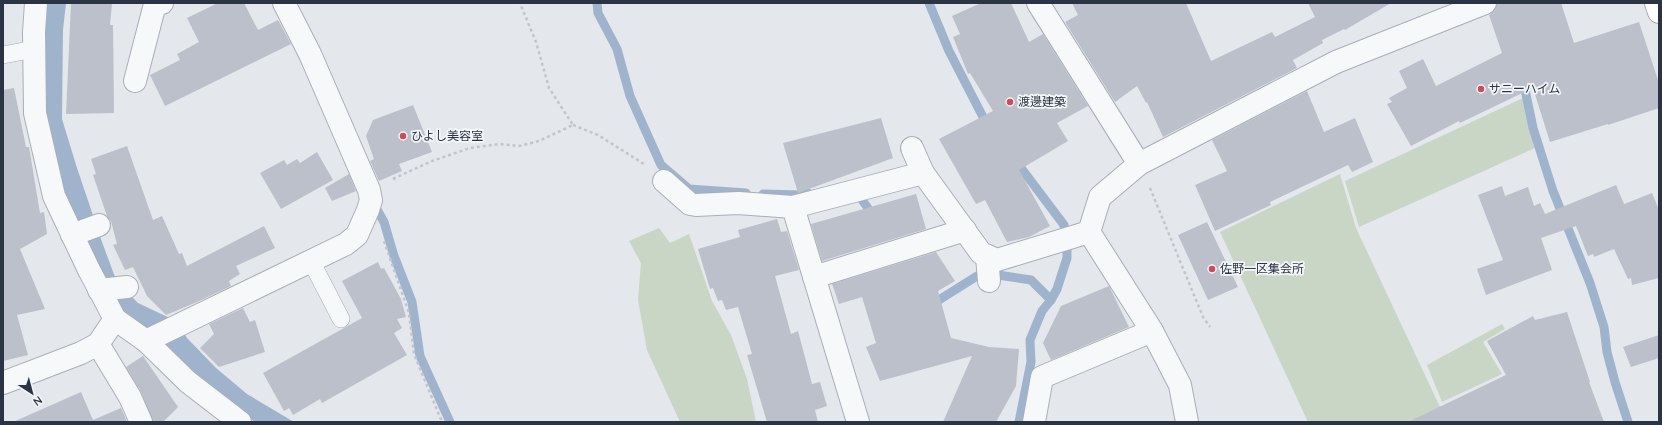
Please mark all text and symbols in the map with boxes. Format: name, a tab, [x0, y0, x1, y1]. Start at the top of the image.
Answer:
place label: サニーハイム	[1489, 81, 1560, 96]
marker: サニーハイム	[1476, 84, 1486, 94]
place label: 渡邊建築	[1018, 94, 1066, 109]
marker: 渡邊建築	[1005, 97, 1015, 107]
place label: ひよし美容室	[411, 128, 483, 143]
marker: ひよし美容室	[398, 131, 408, 141]
place label: 佐野一区集会所	[1220, 261, 1304, 276]
marker: 佐野一区集会所	[1207, 264, 1217, 274]
north arrow	[12, 373, 52, 413]
text: N	[30, 393, 45, 409]

